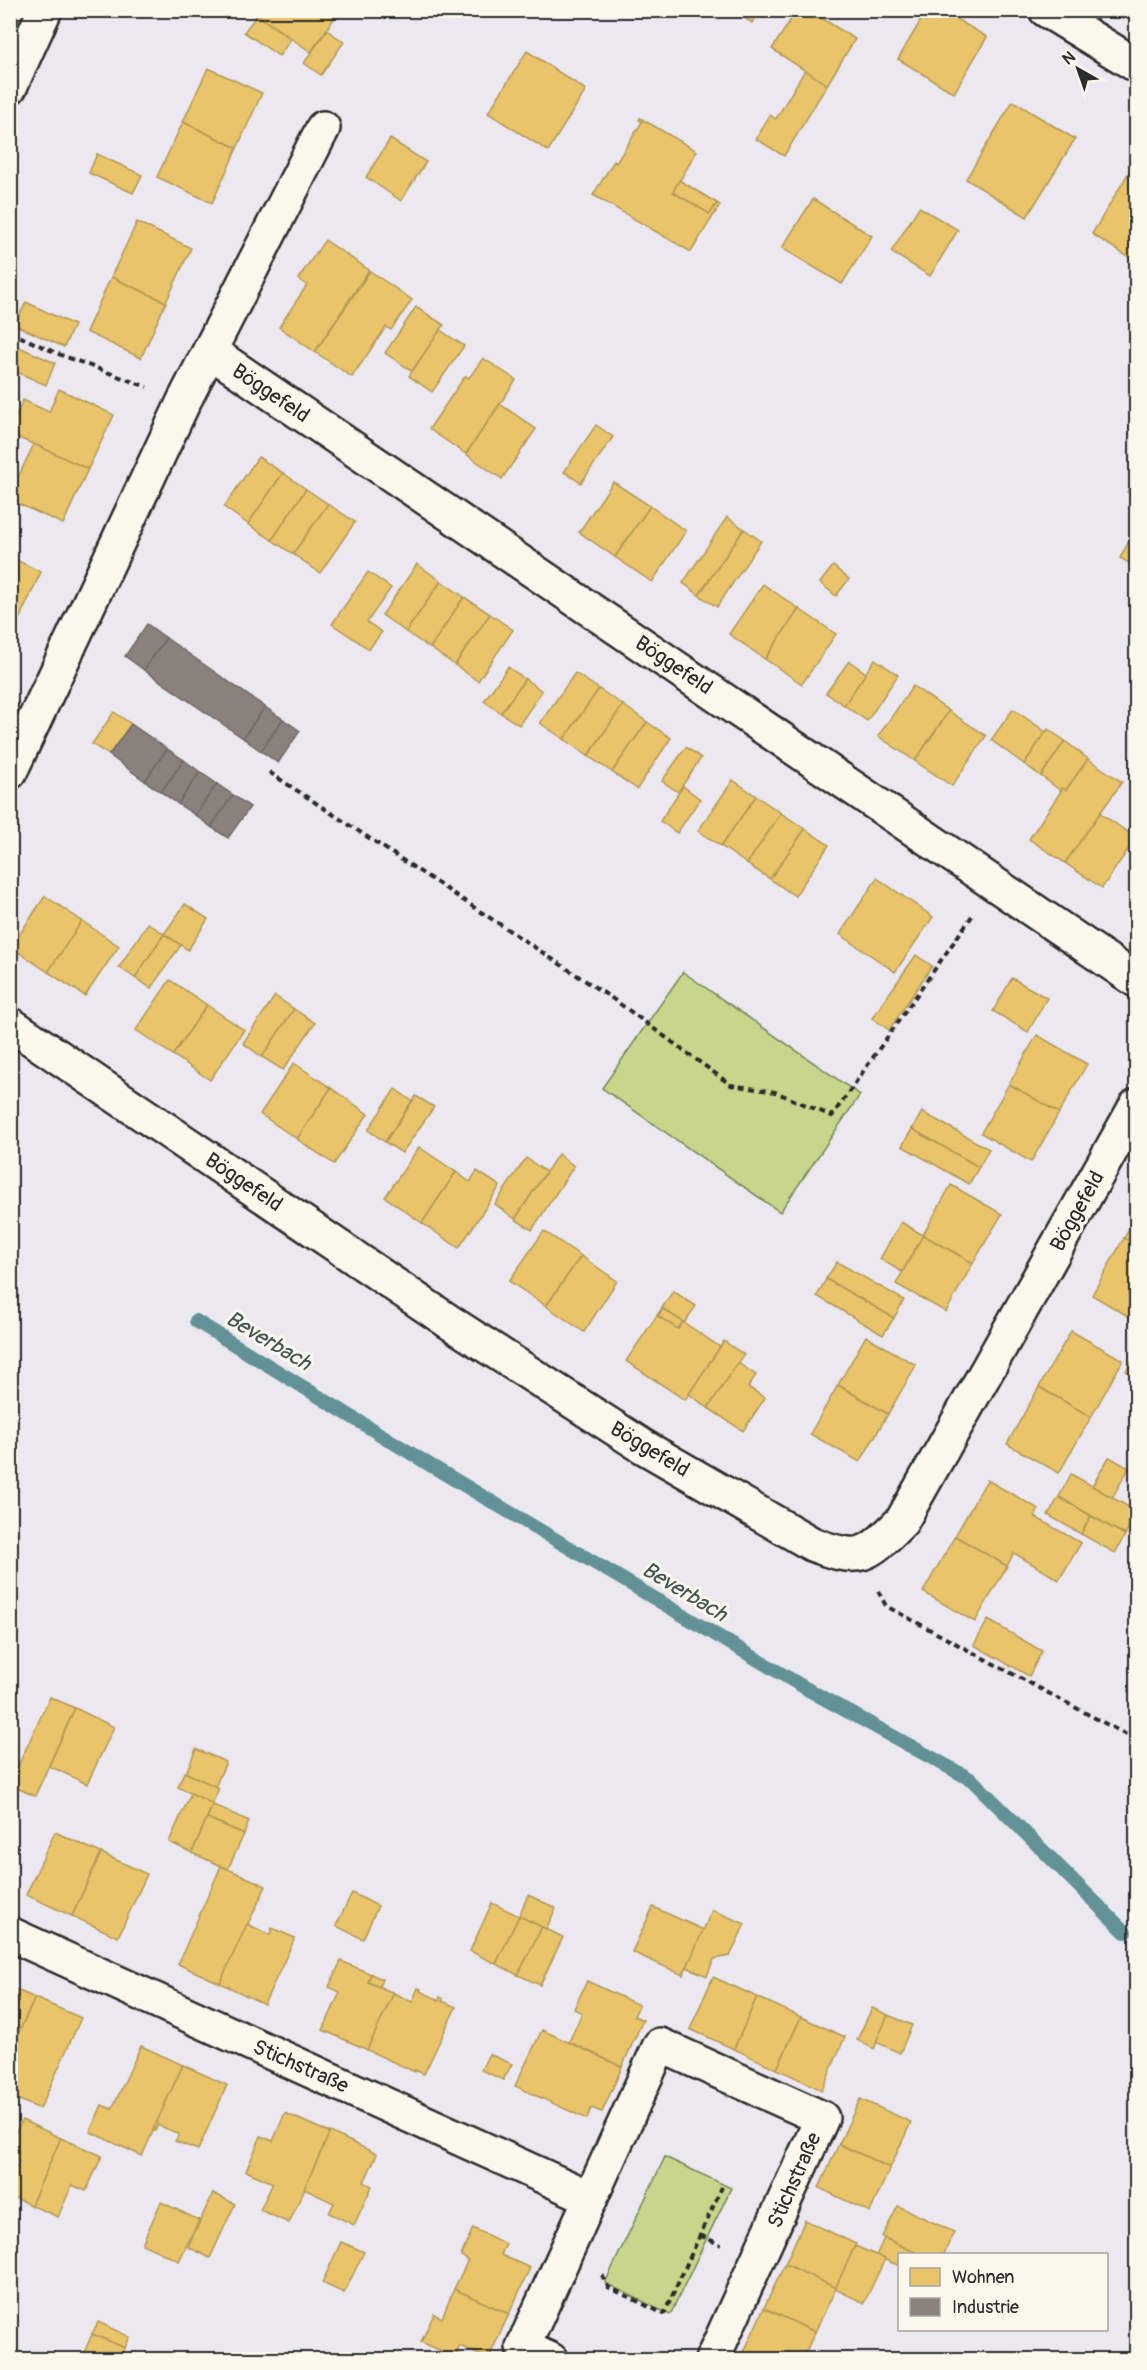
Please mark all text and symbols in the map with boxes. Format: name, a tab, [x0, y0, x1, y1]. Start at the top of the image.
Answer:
north arrow	[1048, 39, 1108, 99]
text: N	[1058, 47, 1080, 69]
street label: Böggefeld	[227, 358, 315, 429]
street label: Böggefeld	[630, 630, 718, 701]
street label: Böggefeld	[200, 1147, 288, 1218]
street label: Böggefeld	[1044, 1166, 1111, 1256]
water label: Beverbach	[221, 1305, 318, 1378]
street label: Böggefeld	[605, 1415, 694, 1484]
water label: Beverbach	[637, 1556, 734, 1629]
street label: Stichstraße	[249, 2033, 353, 2100]
street label: Stichstraße	[761, 2128, 828, 2232]
legend	[898, 2253, 1108, 2331]
text: Wohnen	[952, 2266, 1014, 2289]
text: Industrie	[952, 2296, 1019, 2319]

